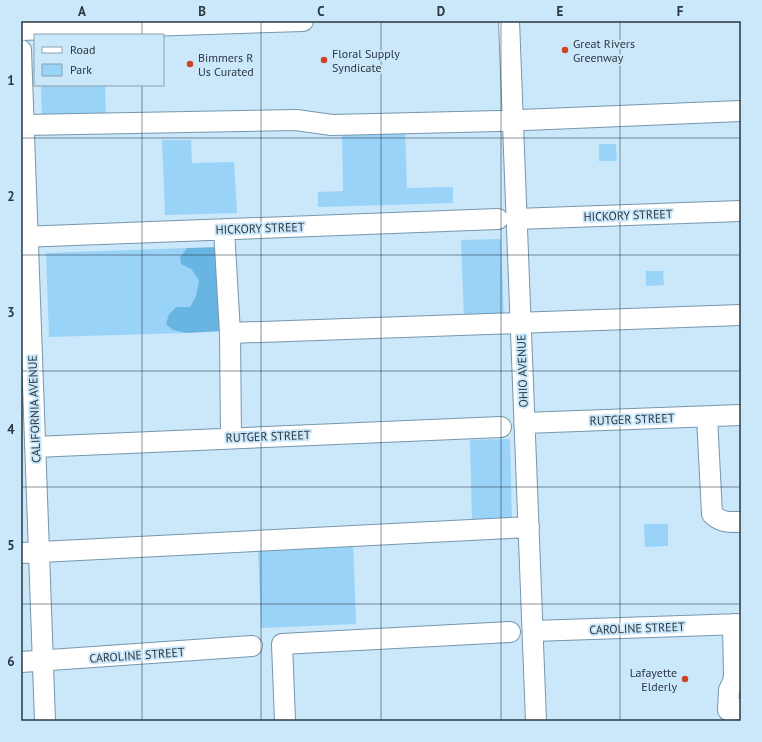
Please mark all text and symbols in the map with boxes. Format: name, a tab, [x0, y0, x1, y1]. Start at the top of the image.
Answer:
text: A	[78, 3, 86, 20]
text: B	[198, 3, 206, 20]
text: C	[317, 3, 325, 20]
text: D	[437, 3, 445, 20]
text: E	[557, 3, 564, 20]
text: F	[677, 3, 684, 20]
legend	[34, 34, 164, 86]
place label: Great Rivers Greenway	[573, 36, 635, 65]
text: Road	[70, 42, 95, 57]
marker: Great Rivers Greenway	[560, 45, 570, 55]
place label: Floral Supply Syndicate	[332, 46, 400, 75]
place label: Bimmers R Us Curated	[198, 50, 254, 79]
marker: Floral Supply Syndicate	[319, 55, 329, 65]
marker: Bimmers R Us Curated	[185, 59, 195, 69]
text: Park	[70, 62, 92, 77]
text: 1	[7, 72, 15, 89]
text: 2	[7, 188, 15, 205]
street label: HICKORY STREET	[583, 206, 673, 224]
street label: HICKORY STREET	[215, 219, 305, 237]
text: 3	[7, 304, 15, 321]
street label: OHIO AVENUE	[513, 334, 531, 408]
street label: CALIFORNIA AVENUE	[25, 355, 43, 463]
street label: RUTGER STREET	[589, 410, 675, 428]
text: 4	[7, 421, 15, 438]
street label: RUTGER STREET	[225, 427, 311, 445]
text: 5	[7, 537, 15, 554]
street label: CAROLINE STREET	[589, 619, 685, 637]
street label: CAROLINE STREET	[89, 644, 185, 666]
text: 6	[7, 653, 15, 670]
place label: Lafayette Elderly	[630, 665, 677, 694]
marker: Lafayette Elderly	[680, 674, 690, 684]

